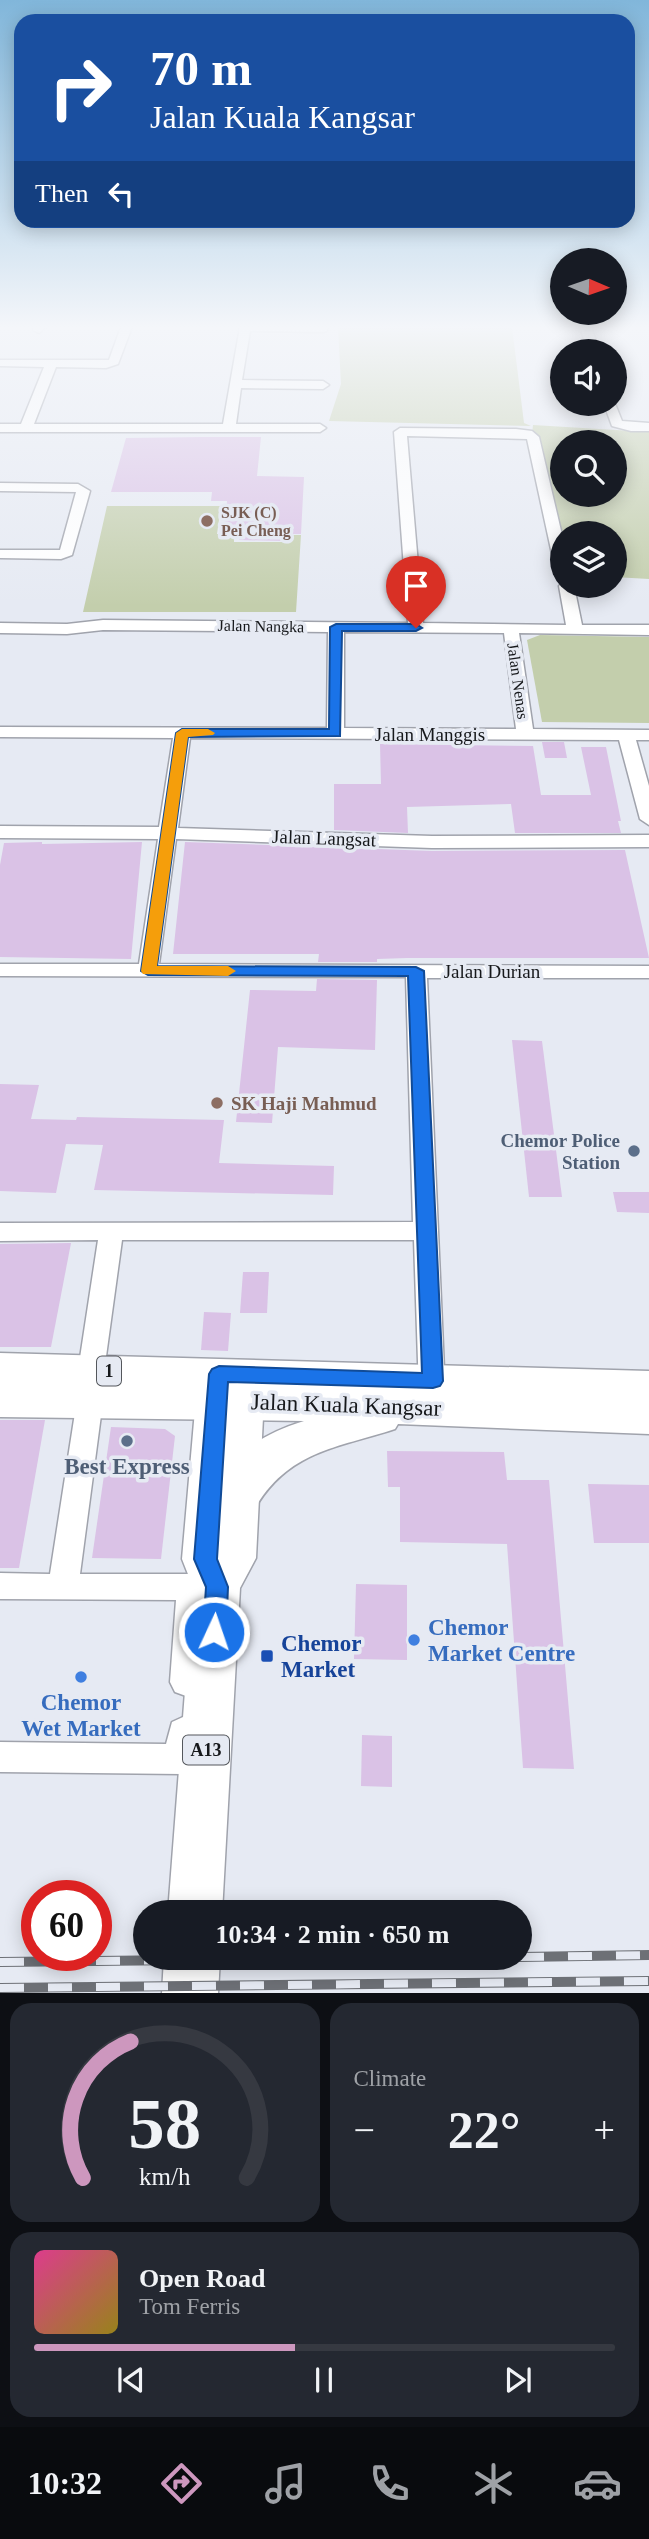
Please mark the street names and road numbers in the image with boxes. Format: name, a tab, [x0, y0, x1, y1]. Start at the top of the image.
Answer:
street label: Jalan Nangka	[218, 617, 304, 636]
street label: Jalan Nenas	[504, 642, 532, 720]
street label: Jalan Manggis	[375, 724, 485, 745]
street label: Jalan Langsat	[272, 826, 377, 850]
street label: Jalan Durian	[444, 961, 541, 982]
road number: 1	[97, 1356, 121, 1386]
street label: Jalan Kuala Kangsar	[250, 1389, 442, 1421]
road number: A13	[183, 1736, 229, 1764]

